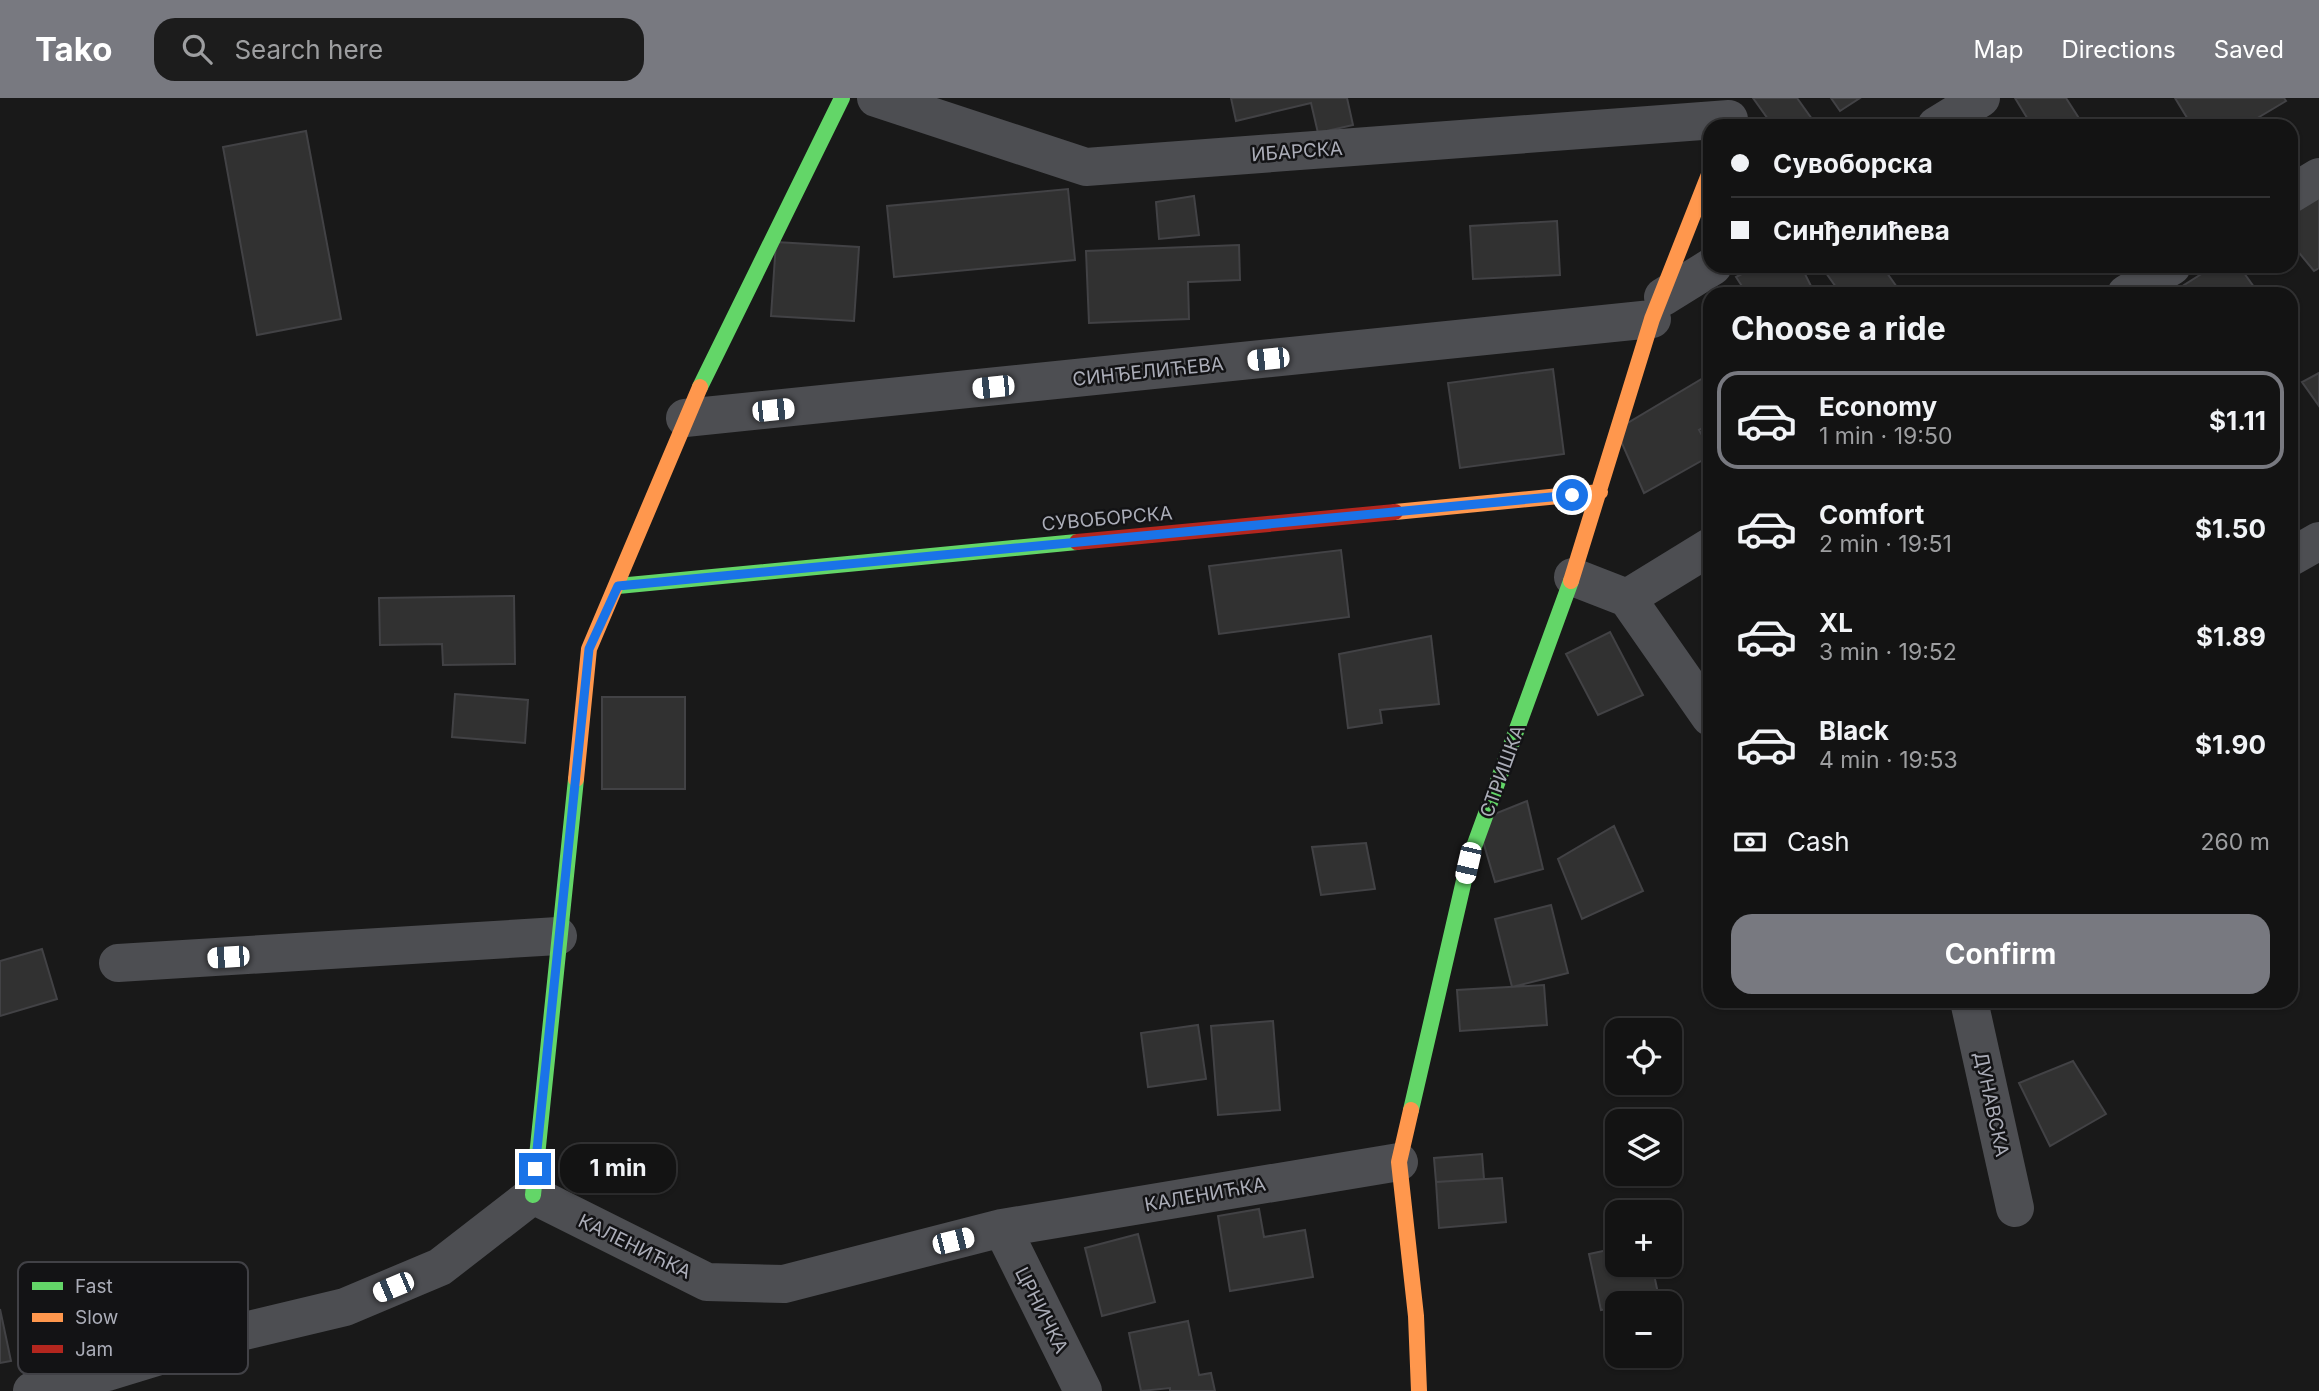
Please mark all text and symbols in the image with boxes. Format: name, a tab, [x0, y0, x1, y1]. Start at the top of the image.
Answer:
search box	[154, 18, 644, 81]
text: Tako	[35, 29, 112, 69]
icon: search	[178, 30, 216, 68]
text: Search here	[234, 34, 383, 65]
text: Map	[1974, 35, 2023, 64]
text: Directions	[2061, 35, 2176, 64]
text: Saved	[2214, 35, 2284, 64]
street label: ИБАРСКА	[1251, 137, 1344, 166]
text: Сувоборска	[1773, 148, 1933, 179]
text: Синђелићева	[1773, 215, 1950, 246]
text: Choose a ride	[1731, 309, 1946, 348]
car	[1247, 346, 1290, 372]
street label: СИНЂЕЛИЋЕВА	[1071, 352, 1225, 391]
car	[972, 374, 1015, 400]
icon: car	[1735, 389, 1798, 452]
text: Economy	[1819, 391, 1937, 422]
car	[752, 397, 795, 423]
text: $1.11	[2209, 405, 2266, 436]
text: 1 min · 19:50	[1819, 422, 1952, 450]
route start	[1556, 479, 1588, 511]
icon: car	[1735, 497, 1798, 560]
text: Comfort	[1819, 499, 1924, 530]
street label: СУВОБОРСКА	[1041, 501, 1174, 536]
text: $1.50	[2195, 513, 2266, 544]
text: 2 min · 19:51	[1819, 530, 1952, 558]
icon: car	[1735, 605, 1798, 668]
text: XL	[1819, 607, 1853, 638]
text: $1.89	[2196, 621, 2266, 652]
text: 3 min · 19:52	[1819, 638, 1957, 666]
icon: car	[1735, 713, 1798, 776]
text: Black	[1819, 715, 1889, 746]
street label: СТРИШКА	[1475, 722, 1530, 821]
text: $1.90	[2195, 729, 2266, 760]
text: 4 min · 19:53	[1819, 746, 1958, 774]
icon: cash	[1731, 823, 1769, 861]
text: Cash	[1787, 826, 1850, 857]
text: 260 m	[2201, 828, 2270, 856]
car	[1454, 840, 1483, 886]
button: Confirm	[1731, 914, 2270, 994]
car	[207, 945, 250, 969]
map controls	[1605, 1018, 1682, 1368]
button: locate	[1605, 1018, 1682, 1095]
street label: ДУНАВСКА	[1969, 1049, 2014, 1159]
button: layers	[1605, 1109, 1682, 1186]
callout: 1 min	[560, 1144, 675, 1194]
route end	[519, 1153, 551, 1185]
text: 1 min	[590, 1154, 646, 1182]
street label: КАЛЕНИЋКА	[1143, 1173, 1267, 1216]
button: +	[1605, 1200, 1682, 1277]
street label: КАЛЕНИЋКА	[575, 1209, 695, 1284]
car	[931, 1226, 976, 1256]
legend	[18, 1262, 248, 1374]
street label: ЦРНИЧКА	[1010, 1263, 1073, 1357]
car	[370, 1269, 417, 1305]
text: Fast	[75, 1275, 113, 1298]
button: −	[1605, 1291, 1682, 1368]
text: Slow	[75, 1306, 118, 1329]
text: Jam	[75, 1338, 113, 1361]

